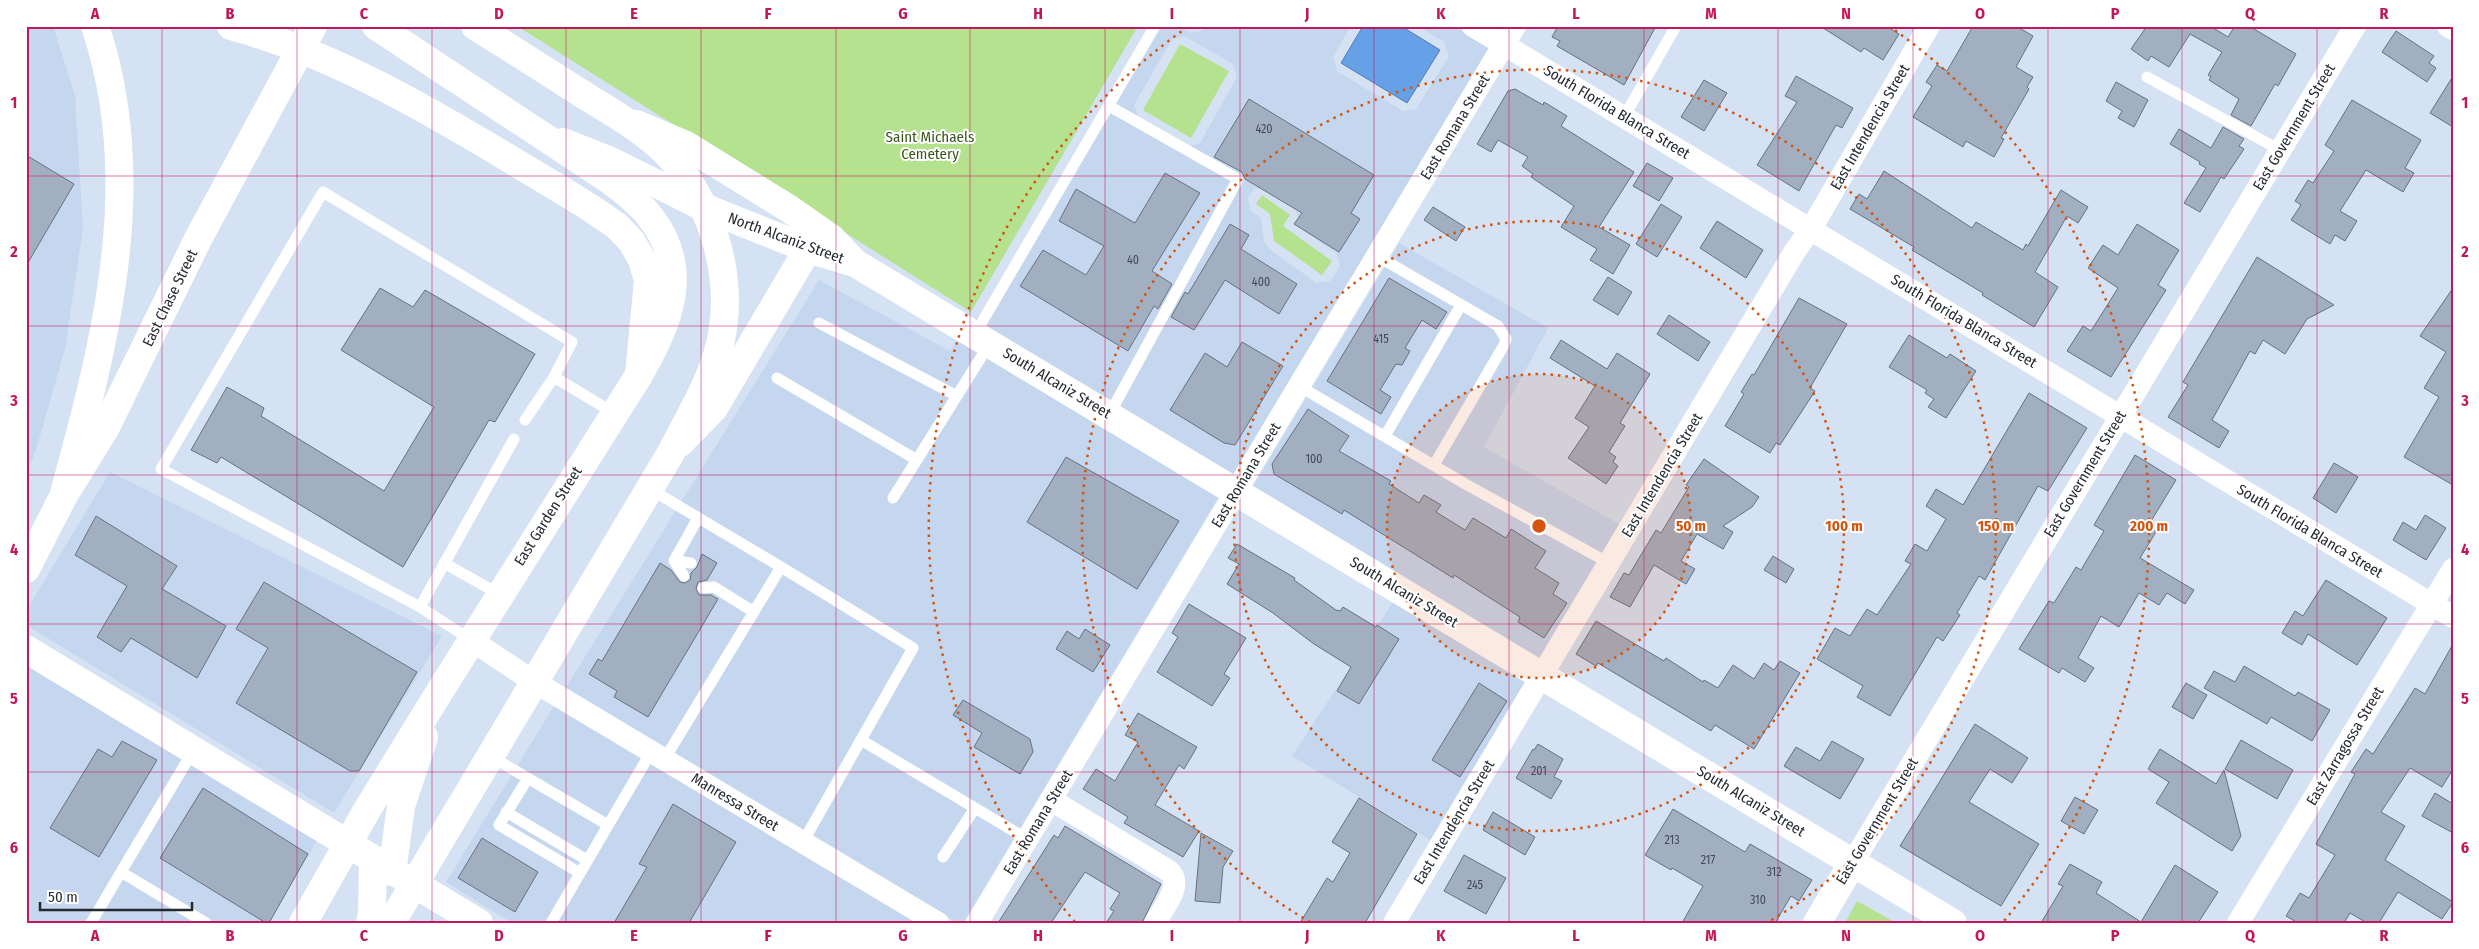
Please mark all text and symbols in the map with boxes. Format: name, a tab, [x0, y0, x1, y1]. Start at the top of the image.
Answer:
text: A	[90, 4, 100, 23]
text: B	[226, 4, 235, 23]
text: C	[360, 4, 369, 23]
text: D	[494, 4, 504, 23]
text: E	[630, 4, 638, 23]
text: F	[764, 4, 772, 23]
text: G	[898, 4, 908, 23]
text: H	[1033, 4, 1043, 23]
text: I	[1170, 4, 1174, 23]
text: J	[1304, 4, 1309, 23]
text: K	[1436, 4, 1446, 23]
text: L	[1572, 4, 1580, 23]
text: M	[1705, 4, 1717, 23]
text: N	[1841, 4, 1851, 23]
text: O	[1975, 4, 1985, 23]
text: P	[2111, 4, 2120, 23]
text: Q	[2245, 4, 2256, 23]
text: R	[2380, 4, 2390, 23]
street label: East Government Street	[2249, 60, 2339, 194]
street label: South Florida Blanca Street	[1541, 61, 1693, 163]
street label: East Intendencia Street	[1827, 61, 1913, 193]
street label: East Romana Street	[1417, 71, 1493, 183]
text: 1	[11, 93, 17, 112]
text: 1	[2462, 93, 2468, 112]
house number: 420	[1255, 122, 1273, 136]
park label: Saint Michaels Cemetery	[886, 128, 974, 163]
street label: North Alcaniz Street	[726, 209, 846, 267]
text: 2	[9, 242, 18, 261]
text: 2	[2460, 242, 2469, 261]
street label: East Chase Street	[139, 246, 201, 349]
house number: 40	[1127, 253, 1139, 267]
street label: South Florida Blanca Street	[1888, 270, 2040, 372]
house number: 400	[1252, 275, 1270, 289]
house number: 415	[1373, 332, 1389, 346]
street label: South Alcaniz Street	[1000, 344, 1114, 422]
text: 3	[9, 391, 18, 410]
text: 3	[2460, 391, 2469, 410]
street label: East Government Street	[2040, 407, 2130, 541]
street label: East Intendencia Street	[1618, 409, 1706, 541]
street label: East Romana Street	[1208, 419, 1284, 531]
house number: 100	[1305, 452, 1323, 466]
street label: East Garden Street	[510, 463, 586, 569]
street label: South Florida Blanca Street	[2234, 480, 2386, 582]
centre of rings	[1530, 517, 1548, 535]
text: 50 m	[1676, 517, 1706, 535]
text: 100 m	[1825, 517, 1863, 535]
text: 150 m	[1978, 517, 2014, 535]
text: 200 m	[2129, 517, 2168, 535]
text: 4	[10, 540, 18, 559]
text: 4	[2461, 540, 2469, 559]
street label: South Alcaniz Street	[1347, 553, 1461, 631]
street label: East Zarragossa Street	[2302, 683, 2388, 809]
text: 5	[10, 689, 18, 708]
text: 5	[2461, 689, 2469, 708]
street label: East Government Street	[1832, 754, 1922, 888]
street label: East Intendencia Street	[1410, 756, 1498, 888]
street label: South Alcaniz Street	[1694, 762, 1808, 840]
house number: 201	[1531, 764, 1547, 778]
street label: East Romana Street	[1000, 766, 1076, 878]
street label: Manressa Street	[688, 769, 782, 835]
house number: 213	[1664, 833, 1680, 847]
text: 6	[10, 838, 18, 857]
text: 6	[2461, 838, 2469, 857]
house number: 217	[1701, 853, 1715, 867]
house number: 312	[1766, 865, 1782, 879]
house number: 245	[1467, 878, 1484, 892]
scale bar	[40, 879, 192, 911]
text: 50 m	[48, 888, 78, 906]
house number: 310	[1750, 893, 1766, 907]
text: A	[90, 926, 100, 945]
text: B	[226, 926, 235, 945]
text: C	[360, 926, 369, 945]
text: D	[494, 926, 504, 945]
text: E	[630, 926, 638, 945]
text: F	[764, 926, 772, 945]
text: G	[898, 926, 908, 945]
text: H	[1033, 926, 1043, 945]
text: I	[1170, 926, 1174, 945]
text: J	[1304, 926, 1309, 945]
text: K	[1436, 926, 1446, 945]
text: L	[1572, 926, 1580, 945]
text: M	[1705, 926, 1717, 945]
text: N	[1841, 926, 1851, 945]
text: O	[1975, 926, 1985, 945]
text: P	[2111, 926, 2120, 945]
text: Q	[2245, 926, 2256, 945]
text: R	[2380, 926, 2390, 945]

